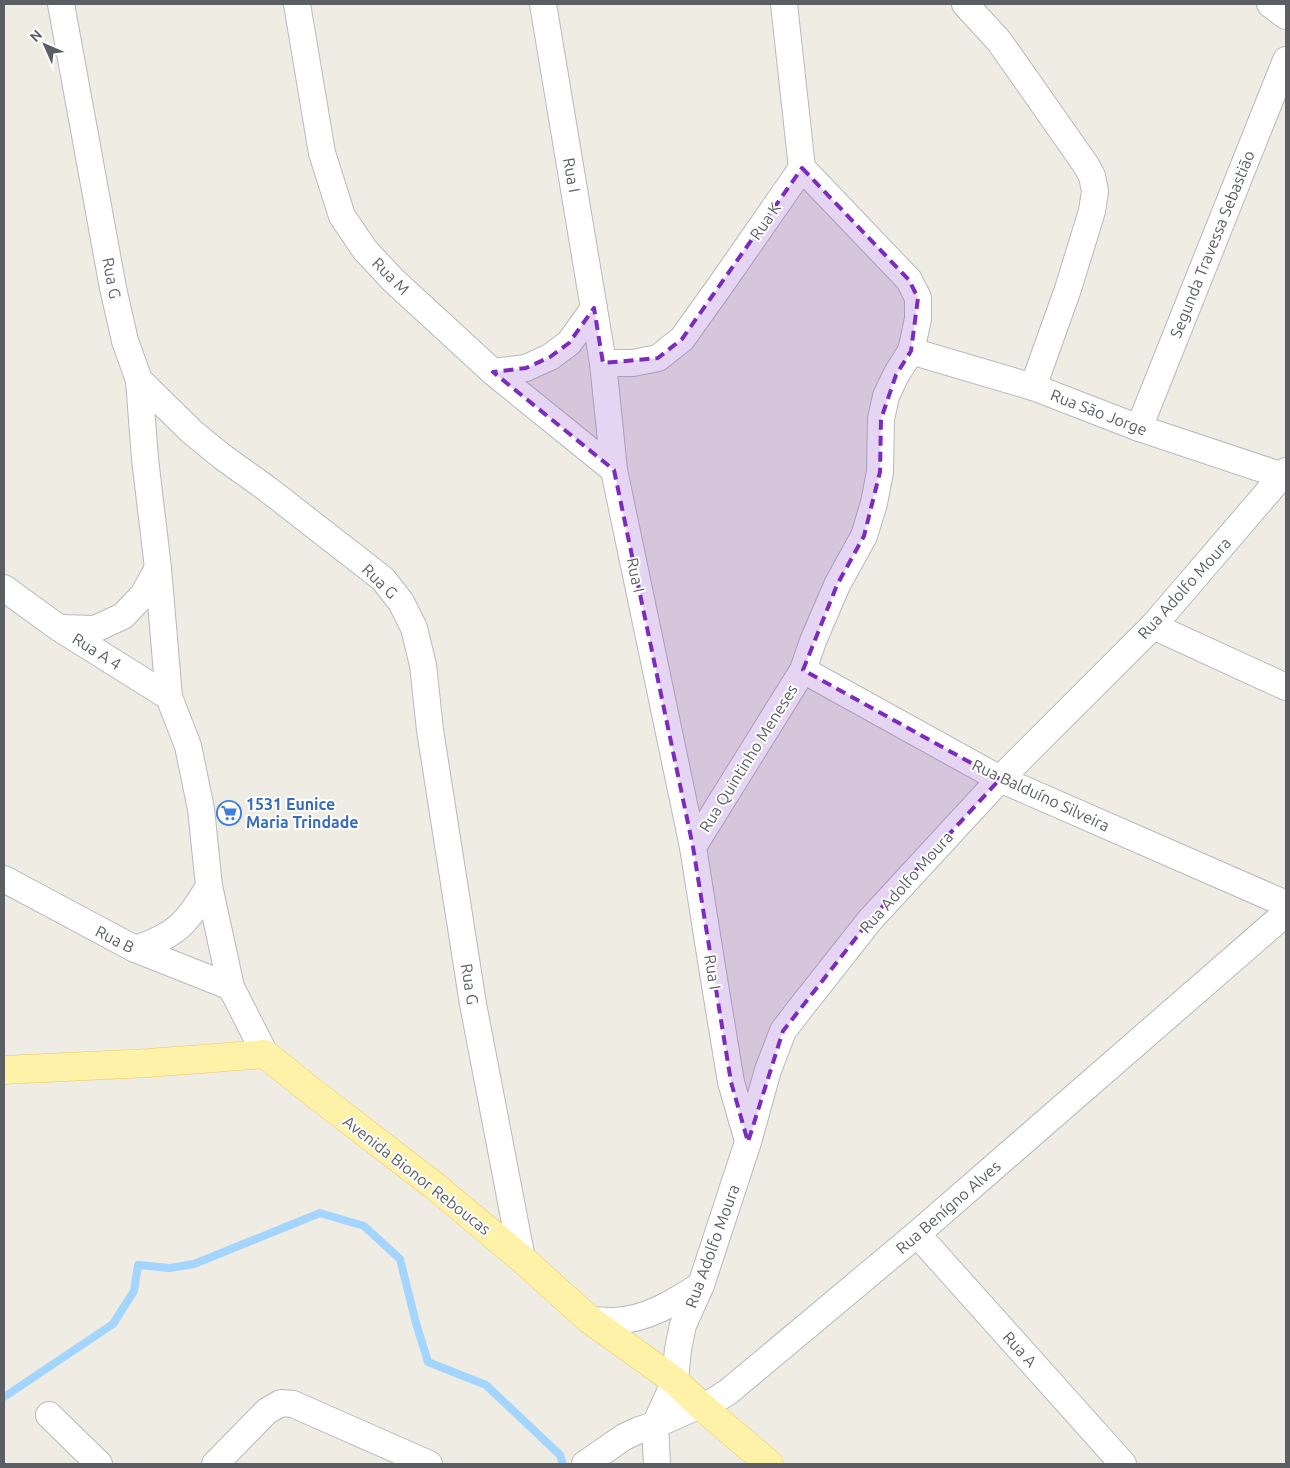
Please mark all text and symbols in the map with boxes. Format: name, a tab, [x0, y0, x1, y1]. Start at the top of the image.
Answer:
north arrow	[20, 20, 70, 70]
text: N	[26, 26, 45, 45]
street label: Segunda Travessa Sebastião	[1166, 148, 1258, 340]
street label: Rua I	[560, 156, 584, 194]
street label: Rua K	[746, 199, 784, 243]
street label: Rua M	[369, 254, 413, 298]
street label: Rua G	[99, 256, 125, 300]
street label: Rua São Jorge	[1048, 385, 1150, 439]
street label: Rua Adolfo Moura	[1134, 534, 1234, 642]
street label: Rua I	[624, 556, 648, 594]
street label: Rua G	[359, 560, 401, 602]
street label: Rua A 4	[69, 629, 125, 673]
street label: Rua Quintinho Meneses	[695, 681, 801, 835]
street label: Rua Balduíno Silveira	[970, 755, 1112, 835]
place label: 1531 Eunice Maria Trindade	[246, 795, 359, 831]
supermarket icon: 1531 Eunice Maria Trindade	[216, 800, 242, 826]
street label: Rua Adolfo Moura	[856, 828, 956, 936]
street label: Rua B	[93, 922, 137, 956]
street label: Rua I	[701, 953, 725, 991]
street label: Rua G	[458, 962, 482, 1006]
street label: Avenida Bionor Reboucas	[340, 1112, 494, 1238]
street label: Rua Benígno Alves	[892, 1157, 1004, 1257]
street label: Rua Adolfo Moura	[681, 1182, 743, 1310]
street label: Rua A	[999, 1328, 1041, 1371]

